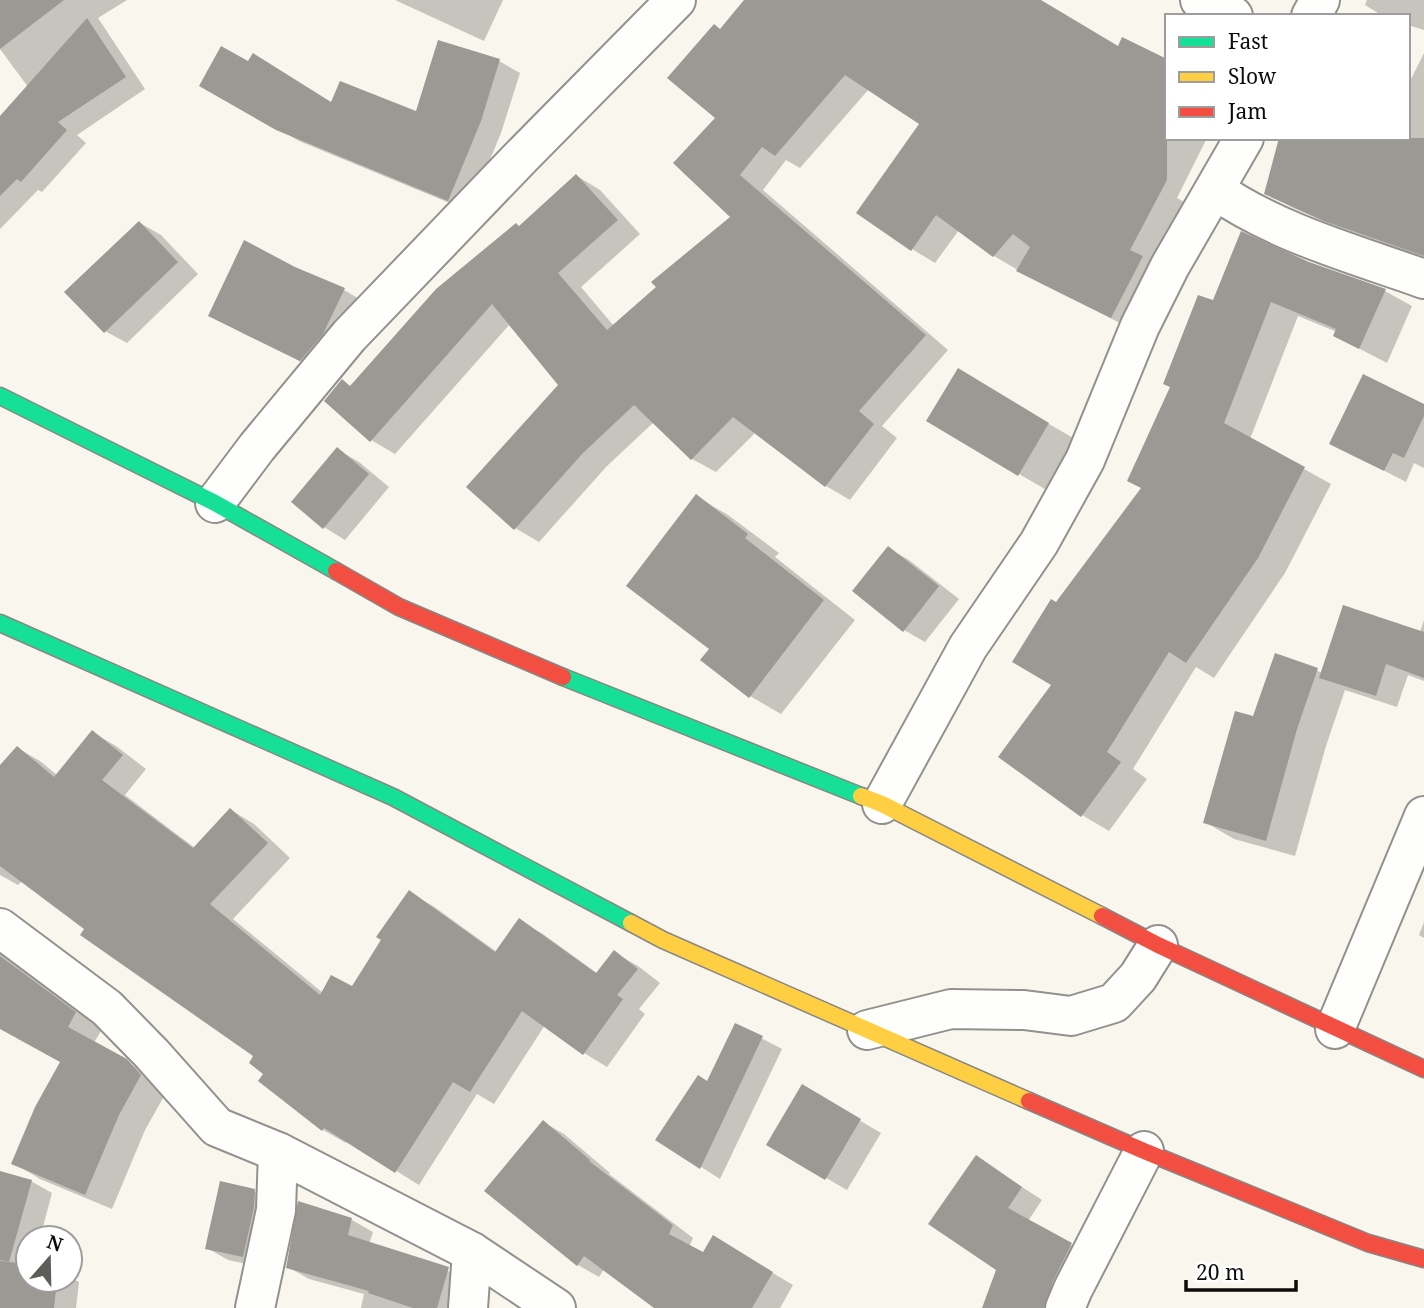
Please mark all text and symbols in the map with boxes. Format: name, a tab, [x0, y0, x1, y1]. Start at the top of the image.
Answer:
legend	[1165, 14, 1410, 140]
text: Fast	[1228, 27, 1268, 55]
text: Slow	[1228, 62, 1277, 90]
text: Jam	[1227, 97, 1267, 125]
north arrow	[14, 1224, 84, 1294]
text: N	[43, 1228, 66, 1258]
scale bar	[1186, 1248, 1296, 1292]
text: 20 m	[1196, 1258, 1245, 1286]

